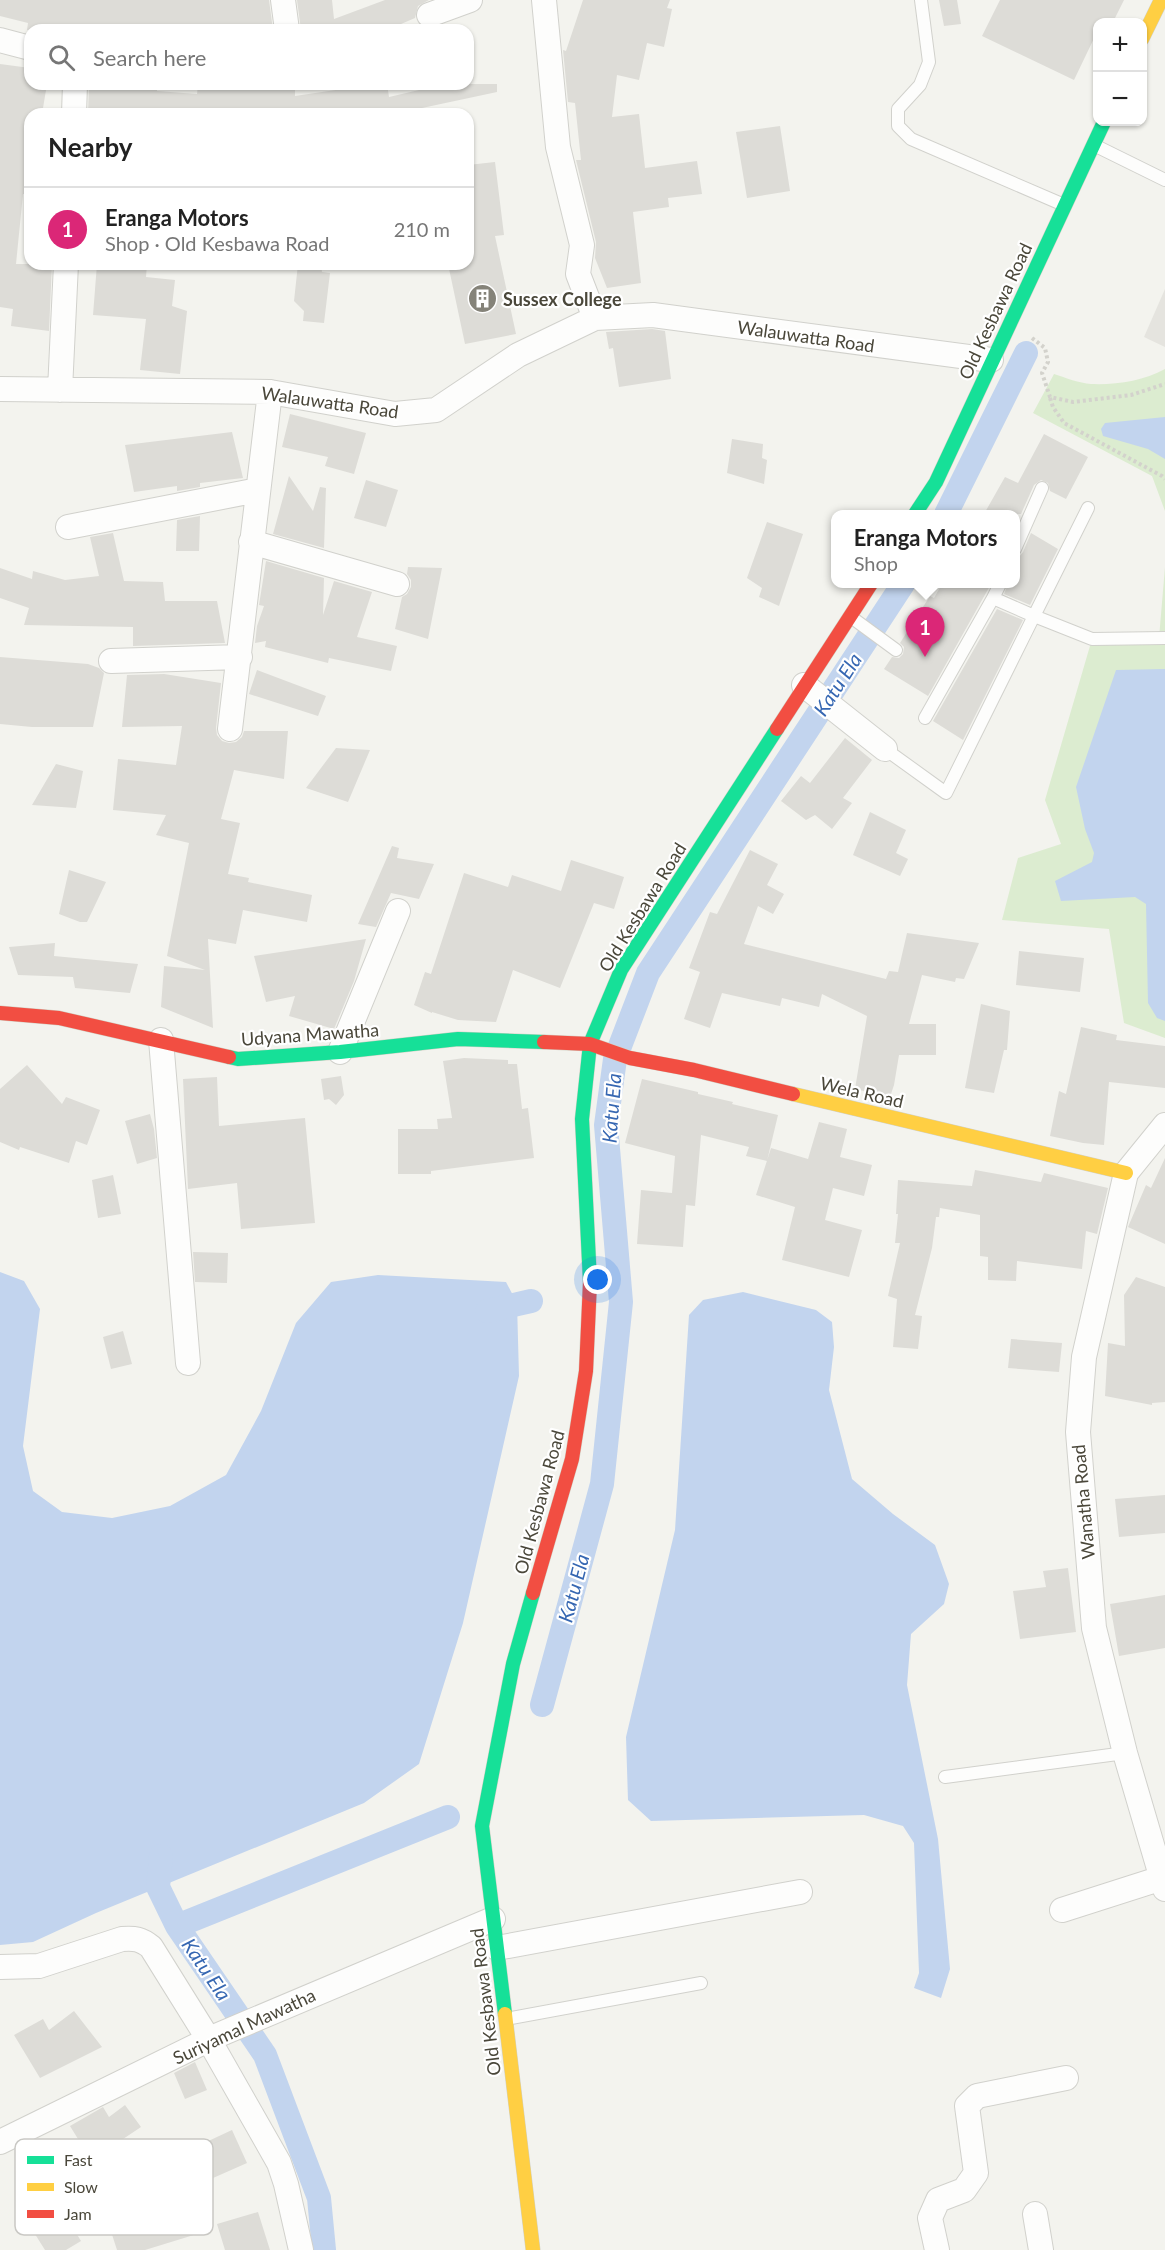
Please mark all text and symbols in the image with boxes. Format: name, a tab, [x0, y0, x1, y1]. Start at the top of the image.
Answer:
map controls	[1093, 18, 1147, 126]
button: +	[1093, 18, 1147, 72]
search box	[24, 24, 474, 90]
icon: search	[45, 41, 78, 74]
text: Search here	[93, 44, 206, 71]
button: −	[1093, 72, 1147, 126]
text: Nearby	[48, 131, 133, 163]
text: Eranga Motors	[105, 204, 249, 231]
text: 1	[62, 217, 73, 241]
text: 210 m	[394, 217, 450, 241]
text: Shop · Old Kesbawa Road	[105, 231, 330, 255]
street label: Old Kesbawa Road	[954, 239, 1036, 383]
building icon: Sussex College	[466, 283, 498, 315]
place label: Sussex College	[503, 288, 622, 310]
street label: Walauwatta Road	[736, 315, 876, 357]
street label: Walauwatta Road	[260, 381, 400, 423]
popup	[831, 510, 1020, 588]
text: Eranga Motors	[854, 524, 997, 551]
text: Shop	[854, 551, 898, 575]
pin: 1	[906, 608, 944, 657]
water label: Katu Ela	[808, 648, 866, 720]
street label: Old Kesbawa Road	[593, 838, 691, 976]
street label: Udyana Mawatha	[240, 1018, 380, 1050]
water label: Katu Ela	[597, 1072, 625, 1144]
street label: Wela Road	[818, 1072, 906, 1112]
your location	[583, 1265, 612, 1294]
street label: Old Kesbawa Road	[509, 1428, 569, 1576]
street label: Wanatha Road	[1067, 1444, 1099, 1560]
water label: Katu Ela	[552, 1551, 594, 1625]
street label: Old Kesbawa Road	[465, 1927, 505, 2077]
water label: Katu Ela	[178, 1933, 236, 2005]
street label: Suriyamal Mawatha	[169, 1983, 319, 2069]
legend	[15, 2139, 213, 2235]
text: Fast	[64, 2150, 93, 2169]
text: Slow	[64, 2177, 98, 2196]
text: Jam	[64, 2204, 92, 2223]

